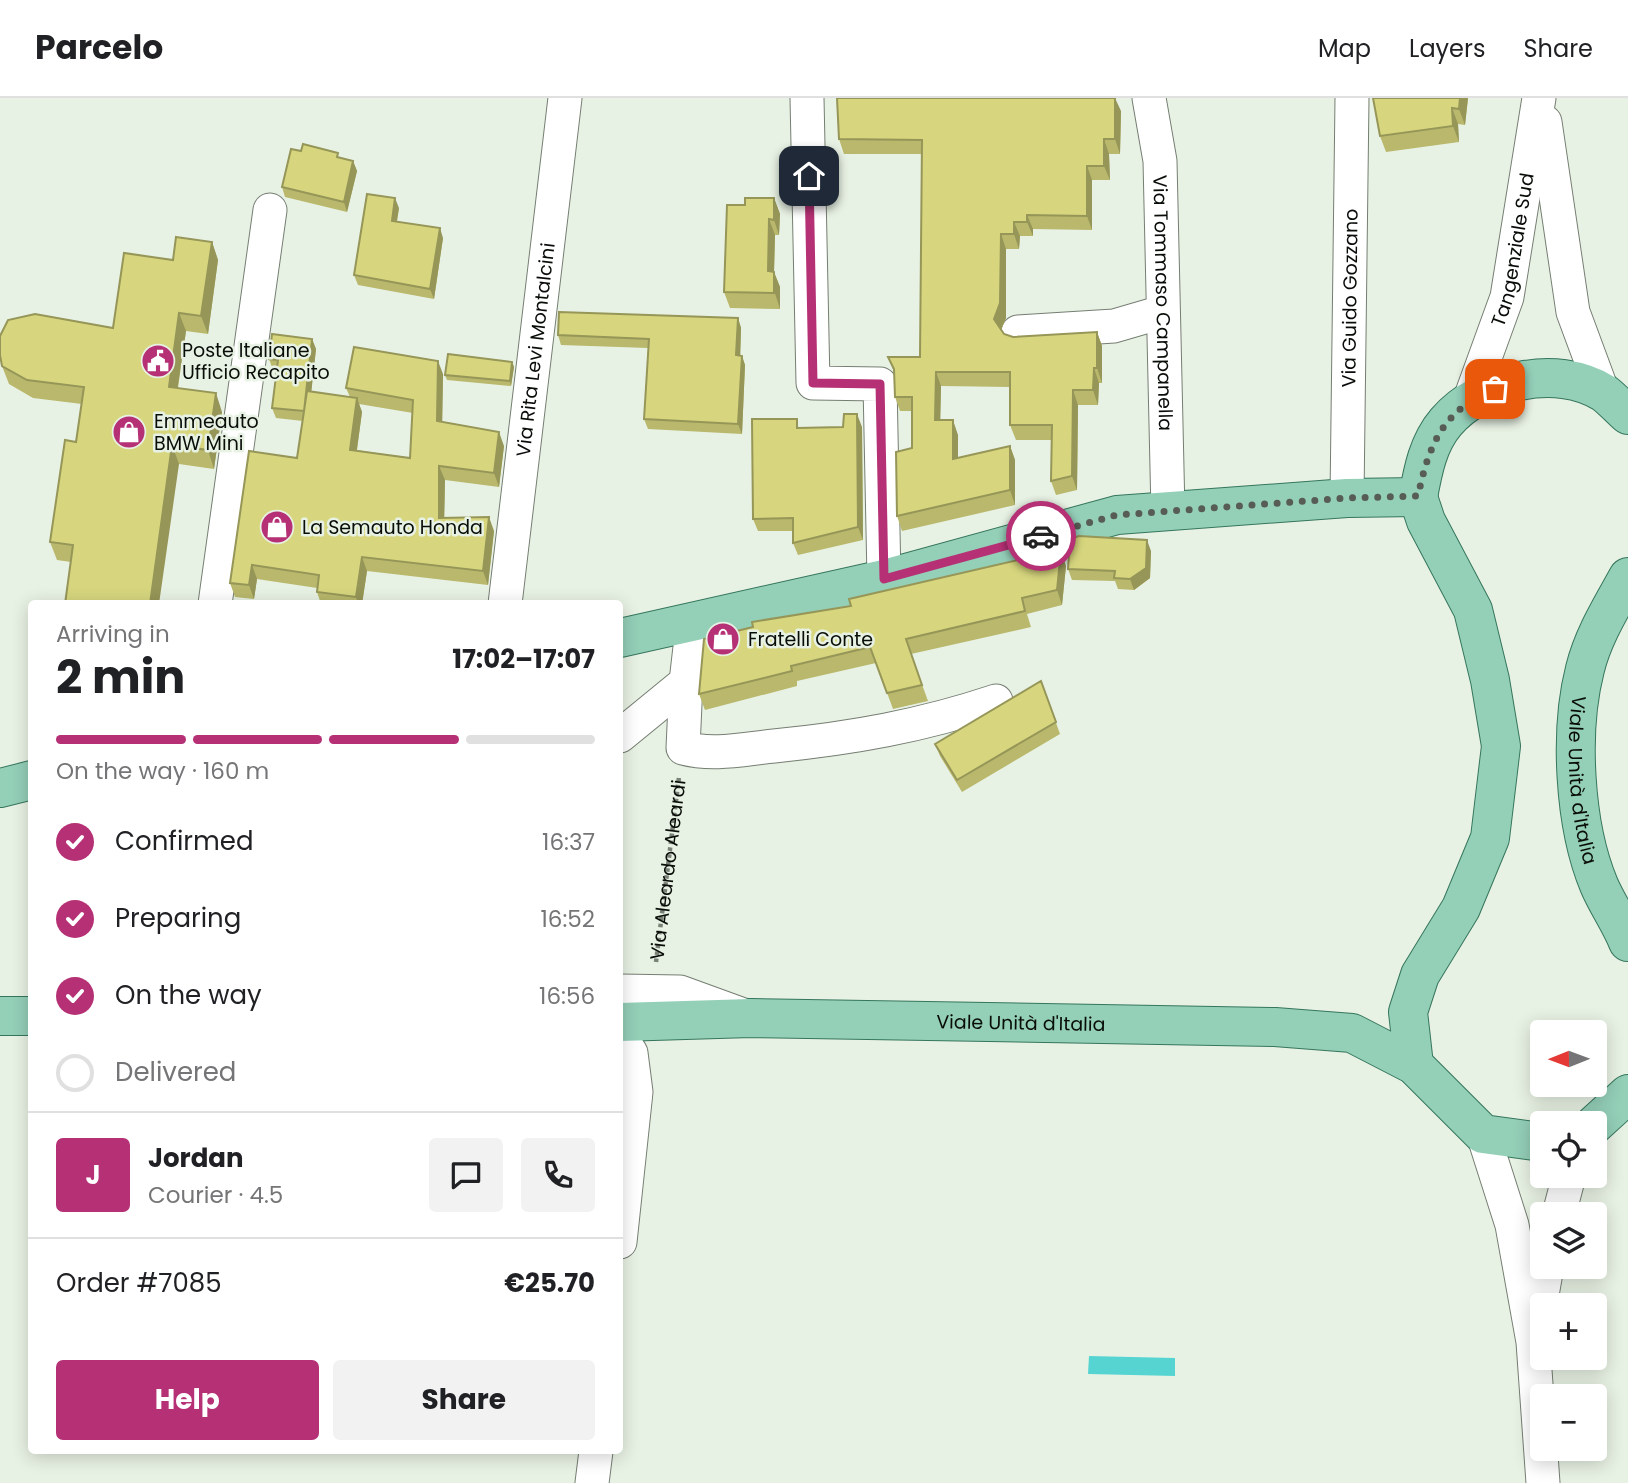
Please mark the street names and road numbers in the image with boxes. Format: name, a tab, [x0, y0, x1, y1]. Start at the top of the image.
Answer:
street label: Tangenziale Sud	[1484, 171, 1541, 330]
street label: Via Tommaso Campanella	[1146, 175, 1179, 431]
street label: Via Guido Gozzano	[1335, 208, 1365, 388]
street label: Via Rita Levi Montalcini	[510, 241, 562, 458]
street label: Viale Unità d'Italia	[1562, 694, 1604, 867]
street label: Via Aleardo Aleardi	[643, 778, 693, 962]
street label: Viale Unità d'Italia	[936, 1008, 1106, 1038]

